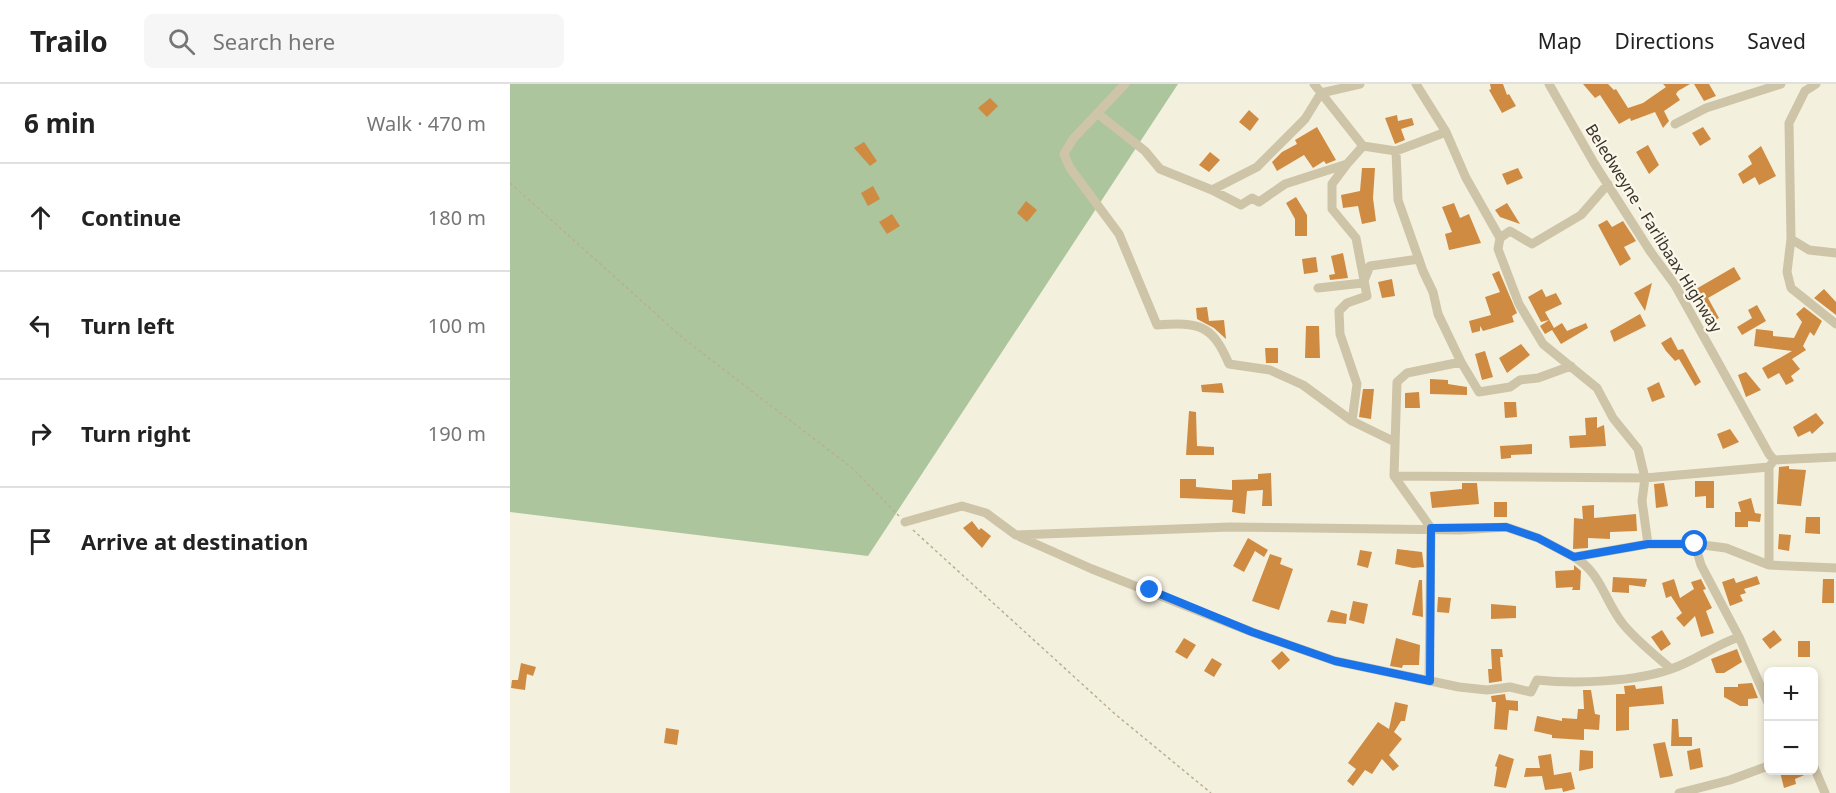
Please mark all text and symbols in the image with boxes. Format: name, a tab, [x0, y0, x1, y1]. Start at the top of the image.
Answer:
search box	[144, 14, 564, 68]
text: Trailo	[30, 22, 108, 60]
icon: search	[165, 25, 198, 58]
text: Search here	[213, 26, 335, 56]
text: Map	[1538, 27, 1582, 55]
text: Directions	[1615, 27, 1714, 55]
text: Saved	[1747, 27, 1806, 55]
text: 6 min	[24, 105, 96, 141]
text: Walk · 470 m	[367, 110, 486, 137]
street label: Beledweyne - Farlibaax Highway	[1580, 119, 1728, 337]
icon: ahead	[24, 201, 57, 234]
text: Continue	[81, 202, 181, 232]
text: 180 m	[428, 204, 486, 231]
icon: left	[24, 309, 57, 342]
text: Turn left	[81, 310, 175, 340]
text: 100 m	[428, 312, 486, 339]
icon: right	[24, 417, 57, 450]
text: Turn right	[81, 418, 191, 448]
text: 190 m	[428, 420, 486, 447]
icon: arrive	[24, 525, 57, 558]
text: Arrive at destination	[81, 526, 308, 556]
route start	[1681, 530, 1707, 556]
route end	[1136, 576, 1162, 602]
map controls	[1764, 667, 1818, 775]
button: +	[1764, 667, 1818, 721]
button: −	[1764, 721, 1818, 775]

